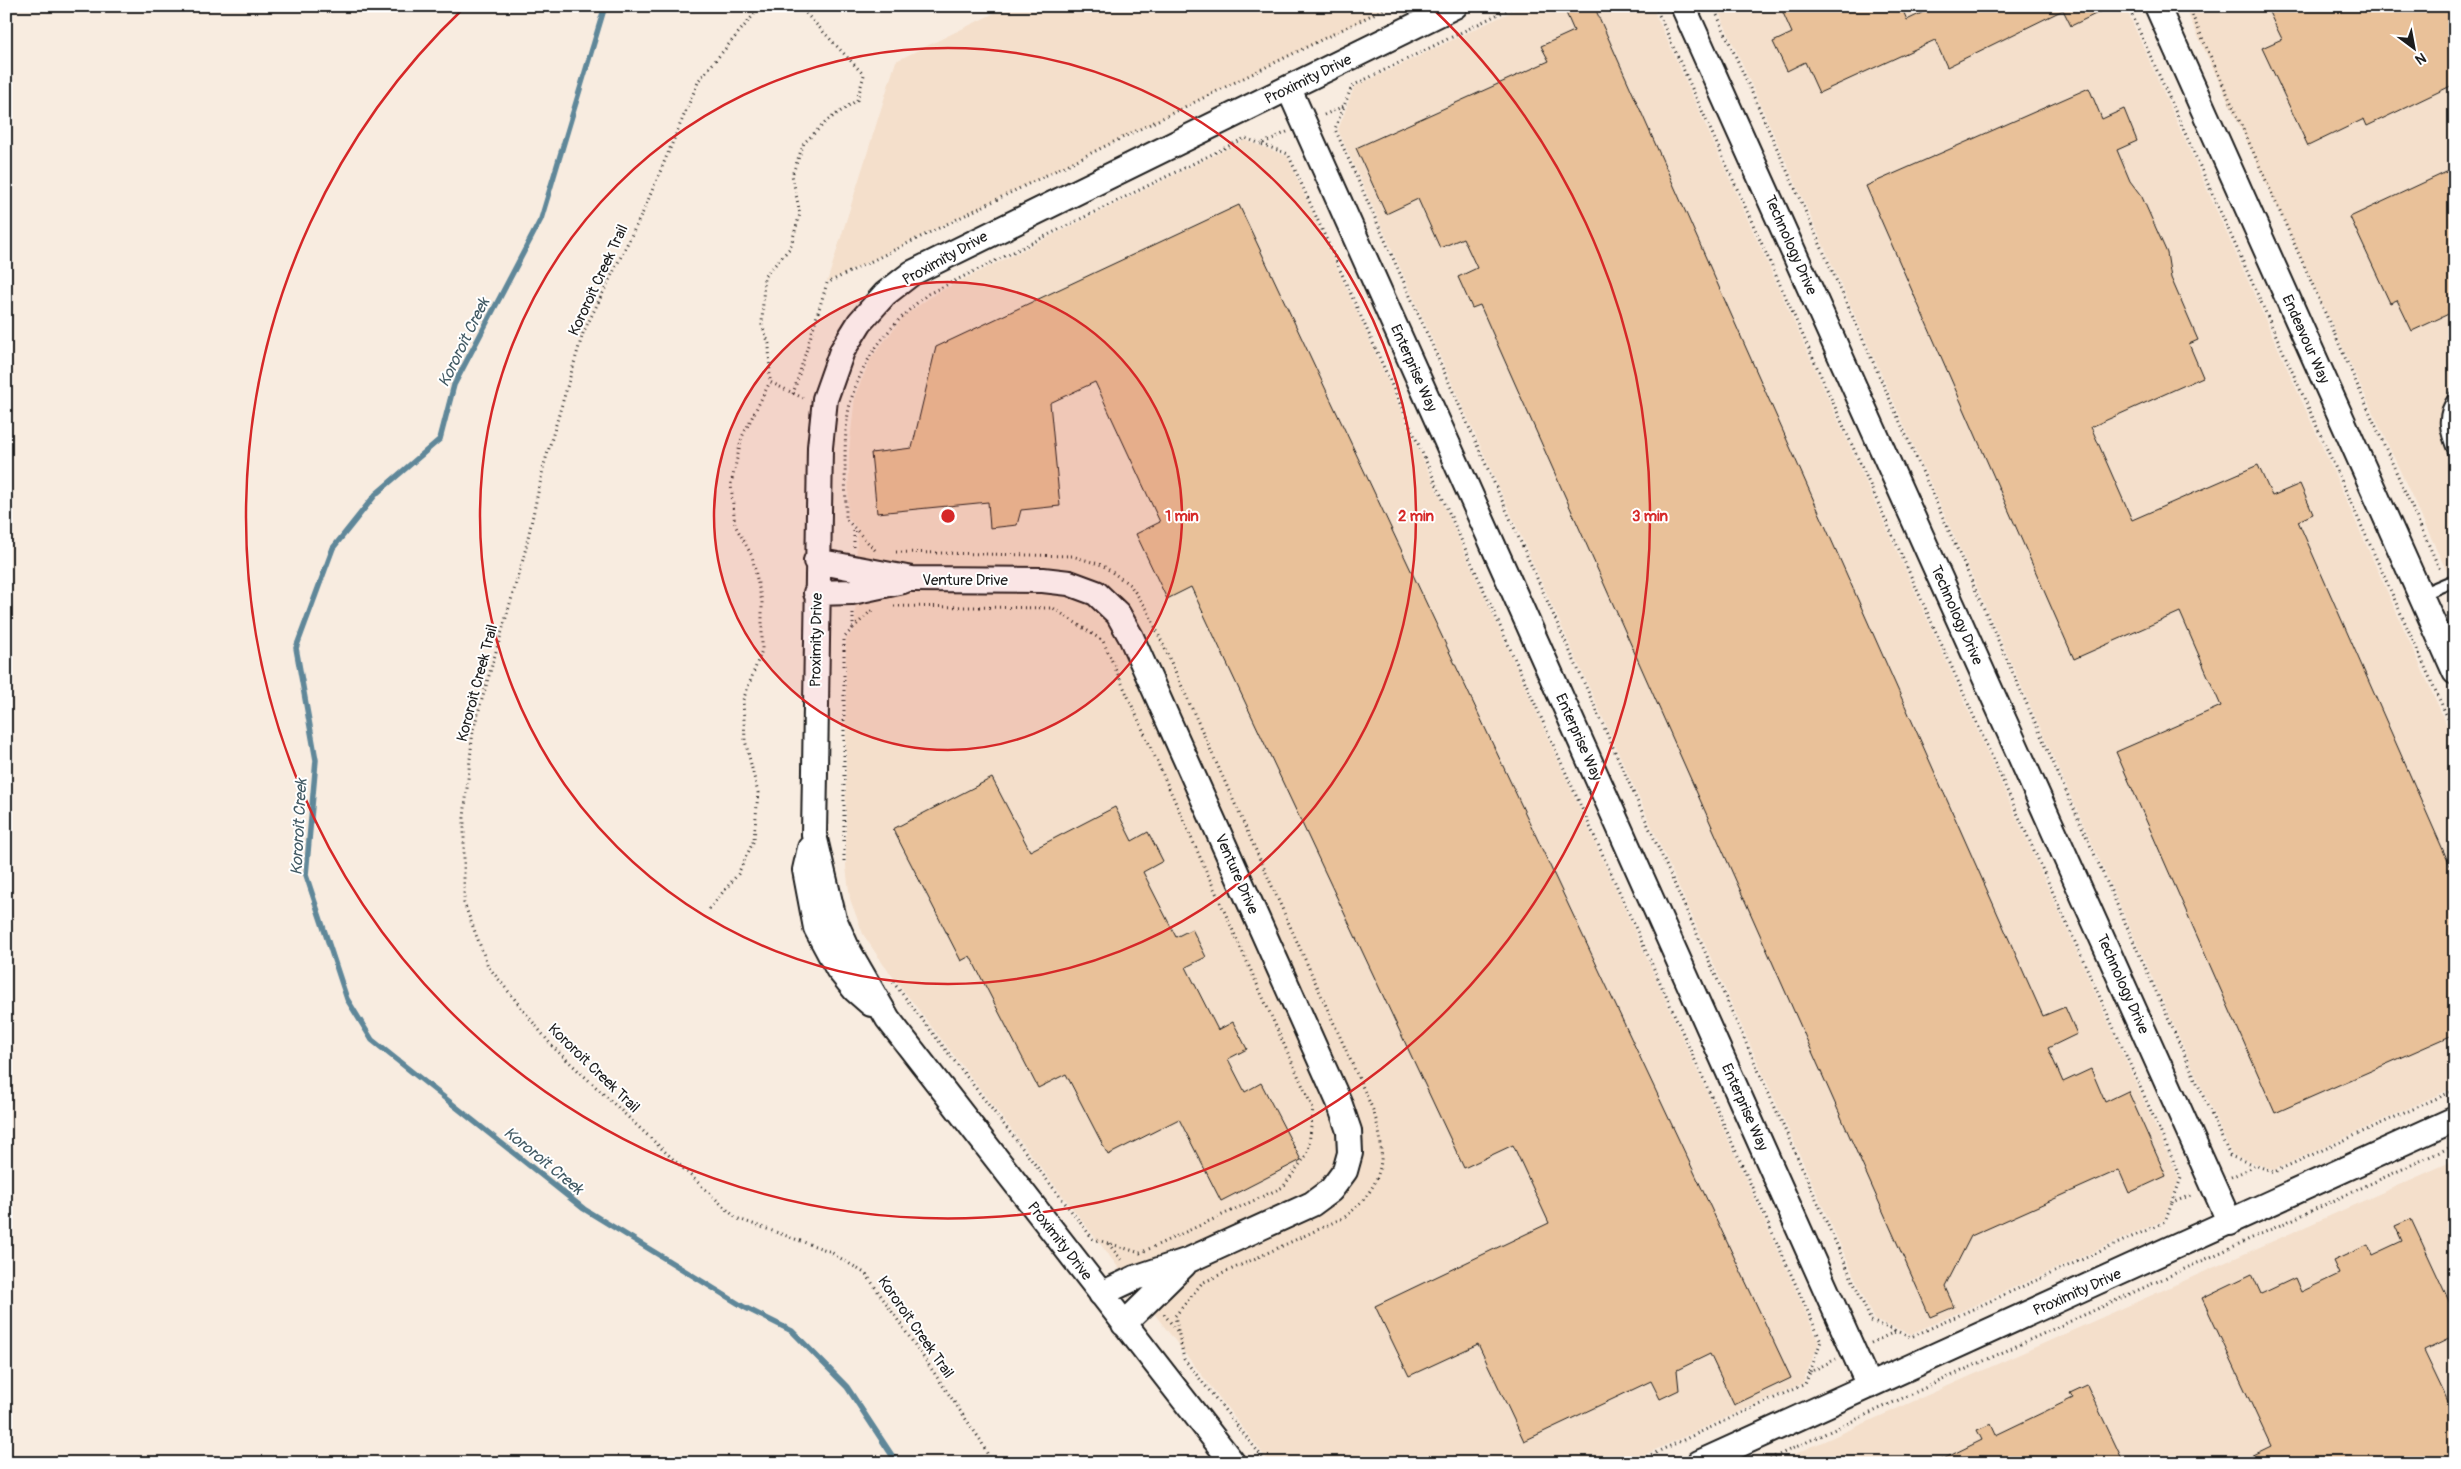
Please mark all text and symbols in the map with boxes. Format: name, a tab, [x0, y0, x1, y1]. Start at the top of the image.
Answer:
north arrow	[2388, 22, 2438, 72]
text: N	[2412, 49, 2429, 68]
street label: Proximity Drive	[1262, 50, 1355, 109]
street label: Technology Drive	[1760, 192, 1821, 299]
street label: Kororoit Creek Trail	[564, 222, 632, 339]
street label: Proximity Drive	[899, 227, 992, 290]
street label: Endeavour Way	[2277, 292, 2334, 387]
water label: Kororoit Creek	[434, 293, 495, 390]
street label: Enterprise Way	[1386, 322, 1441, 415]
centre of rings	[939, 507, 957, 525]
text: 1 min	[1165, 507, 1199, 526]
text: 2 min	[1398, 507, 1434, 526]
text: 3 min	[1632, 507, 1668, 526]
street label: Technology Drive	[1926, 562, 1987, 669]
street label: Venture Drive	[922, 571, 1008, 590]
street label: Proximity Drive	[806, 592, 827, 687]
street label: Kororoit Creek Trail	[453, 623, 502, 744]
street label: Enterprise Way	[1551, 691, 1606, 784]
water label: Kororoit Creek	[286, 777, 312, 876]
street label: Venture Drive	[1210, 831, 1263, 918]
street label: Technology Drive	[2092, 931, 2153, 1038]
street label: Kororoit Creek Trail	[544, 1020, 644, 1117]
street label: Enterprise Way	[1717, 1061, 1772, 1154]
water label: Kororoit Creek	[500, 1123, 588, 1200]
street label: Proximity Drive	[1023, 1198, 1097, 1285]
street label: Proximity Drive	[2030, 1264, 2125, 1320]
street label: Kororoit Creek Trail	[873, 1273, 958, 1382]

